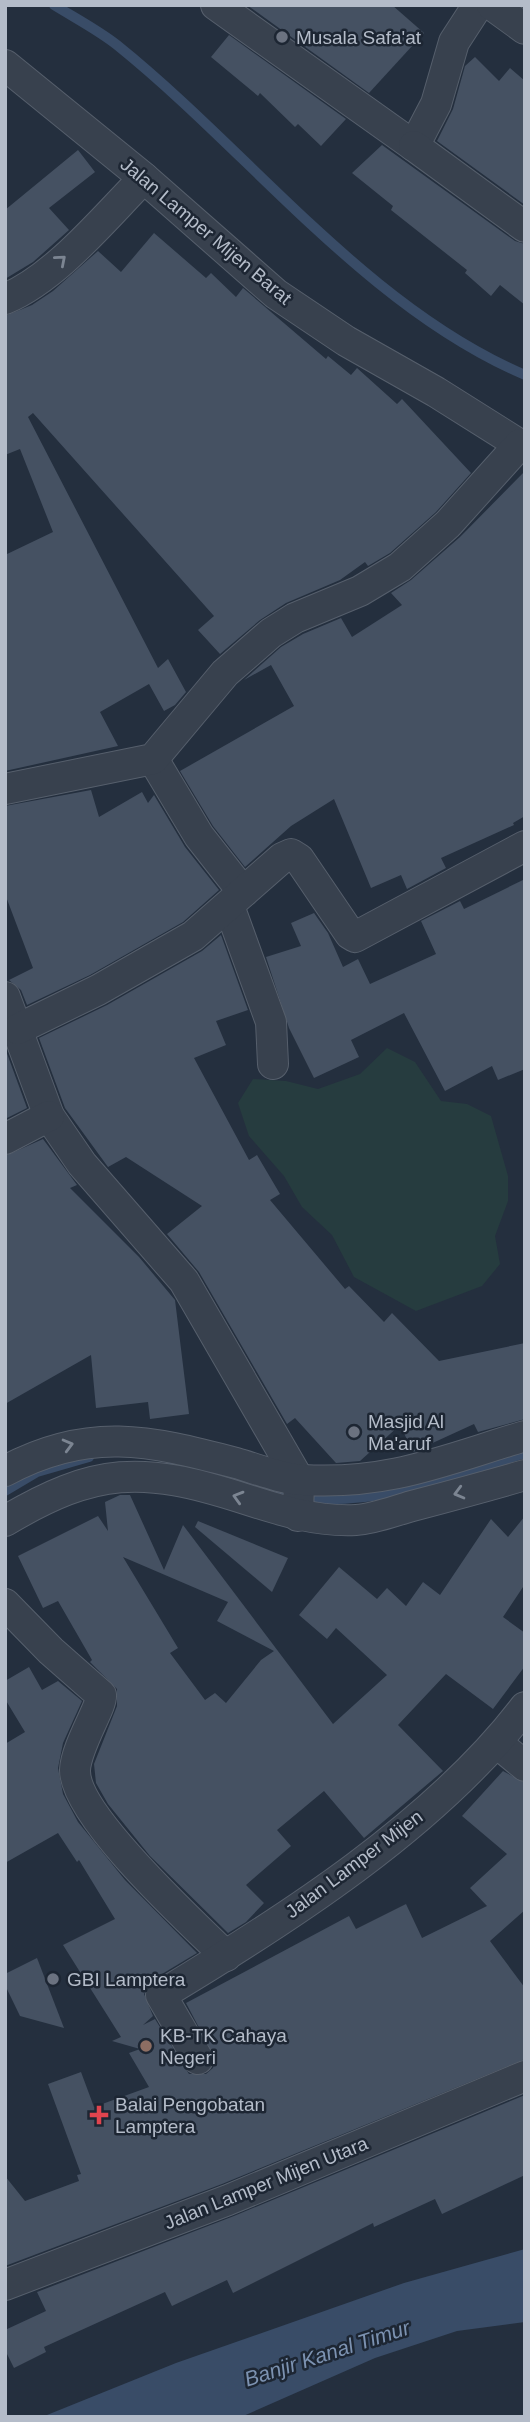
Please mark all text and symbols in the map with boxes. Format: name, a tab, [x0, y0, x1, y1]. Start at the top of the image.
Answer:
place label: Musala Safa'at	[296, 27, 422, 48]
marker: Musala Safa'at	[274, 29, 290, 45]
street label: Jalan Lamper Mijen Barat	[116, 153, 296, 309]
one-way arrow	[52, 256, 65, 268]
place label: Masjid Al Ma'aruf	[368, 1411, 444, 1454]
marker: Masjid Al Ma'aruf	[346, 1424, 362, 1440]
one-way arrow	[62, 1439, 74, 1453]
one-way arrow	[453, 1485, 465, 1499]
one-way arrow	[232, 1491, 244, 1506]
street label: Jalan Lamper Mijen	[281, 1806, 427, 1922]
place label: GBI Lamptera	[67, 1969, 186, 1990]
marker: GBI Lamptera	[45, 1971, 61, 1987]
place label: KB-TK Cahaya Negeri	[160, 2025, 287, 2068]
marker: KB-TK Cahaya Negeri	[138, 2038, 154, 2054]
place label: Balai Pengobatan Lamptera	[115, 2094, 265, 2137]
marker: Balai Pengobatan Lamptera	[89, 2105, 109, 2125]
street label: Jalan Lamper Mijen Utara	[161, 2132, 371, 2233]
water label: Banjir Kanal Timur	[241, 2315, 414, 2391]

